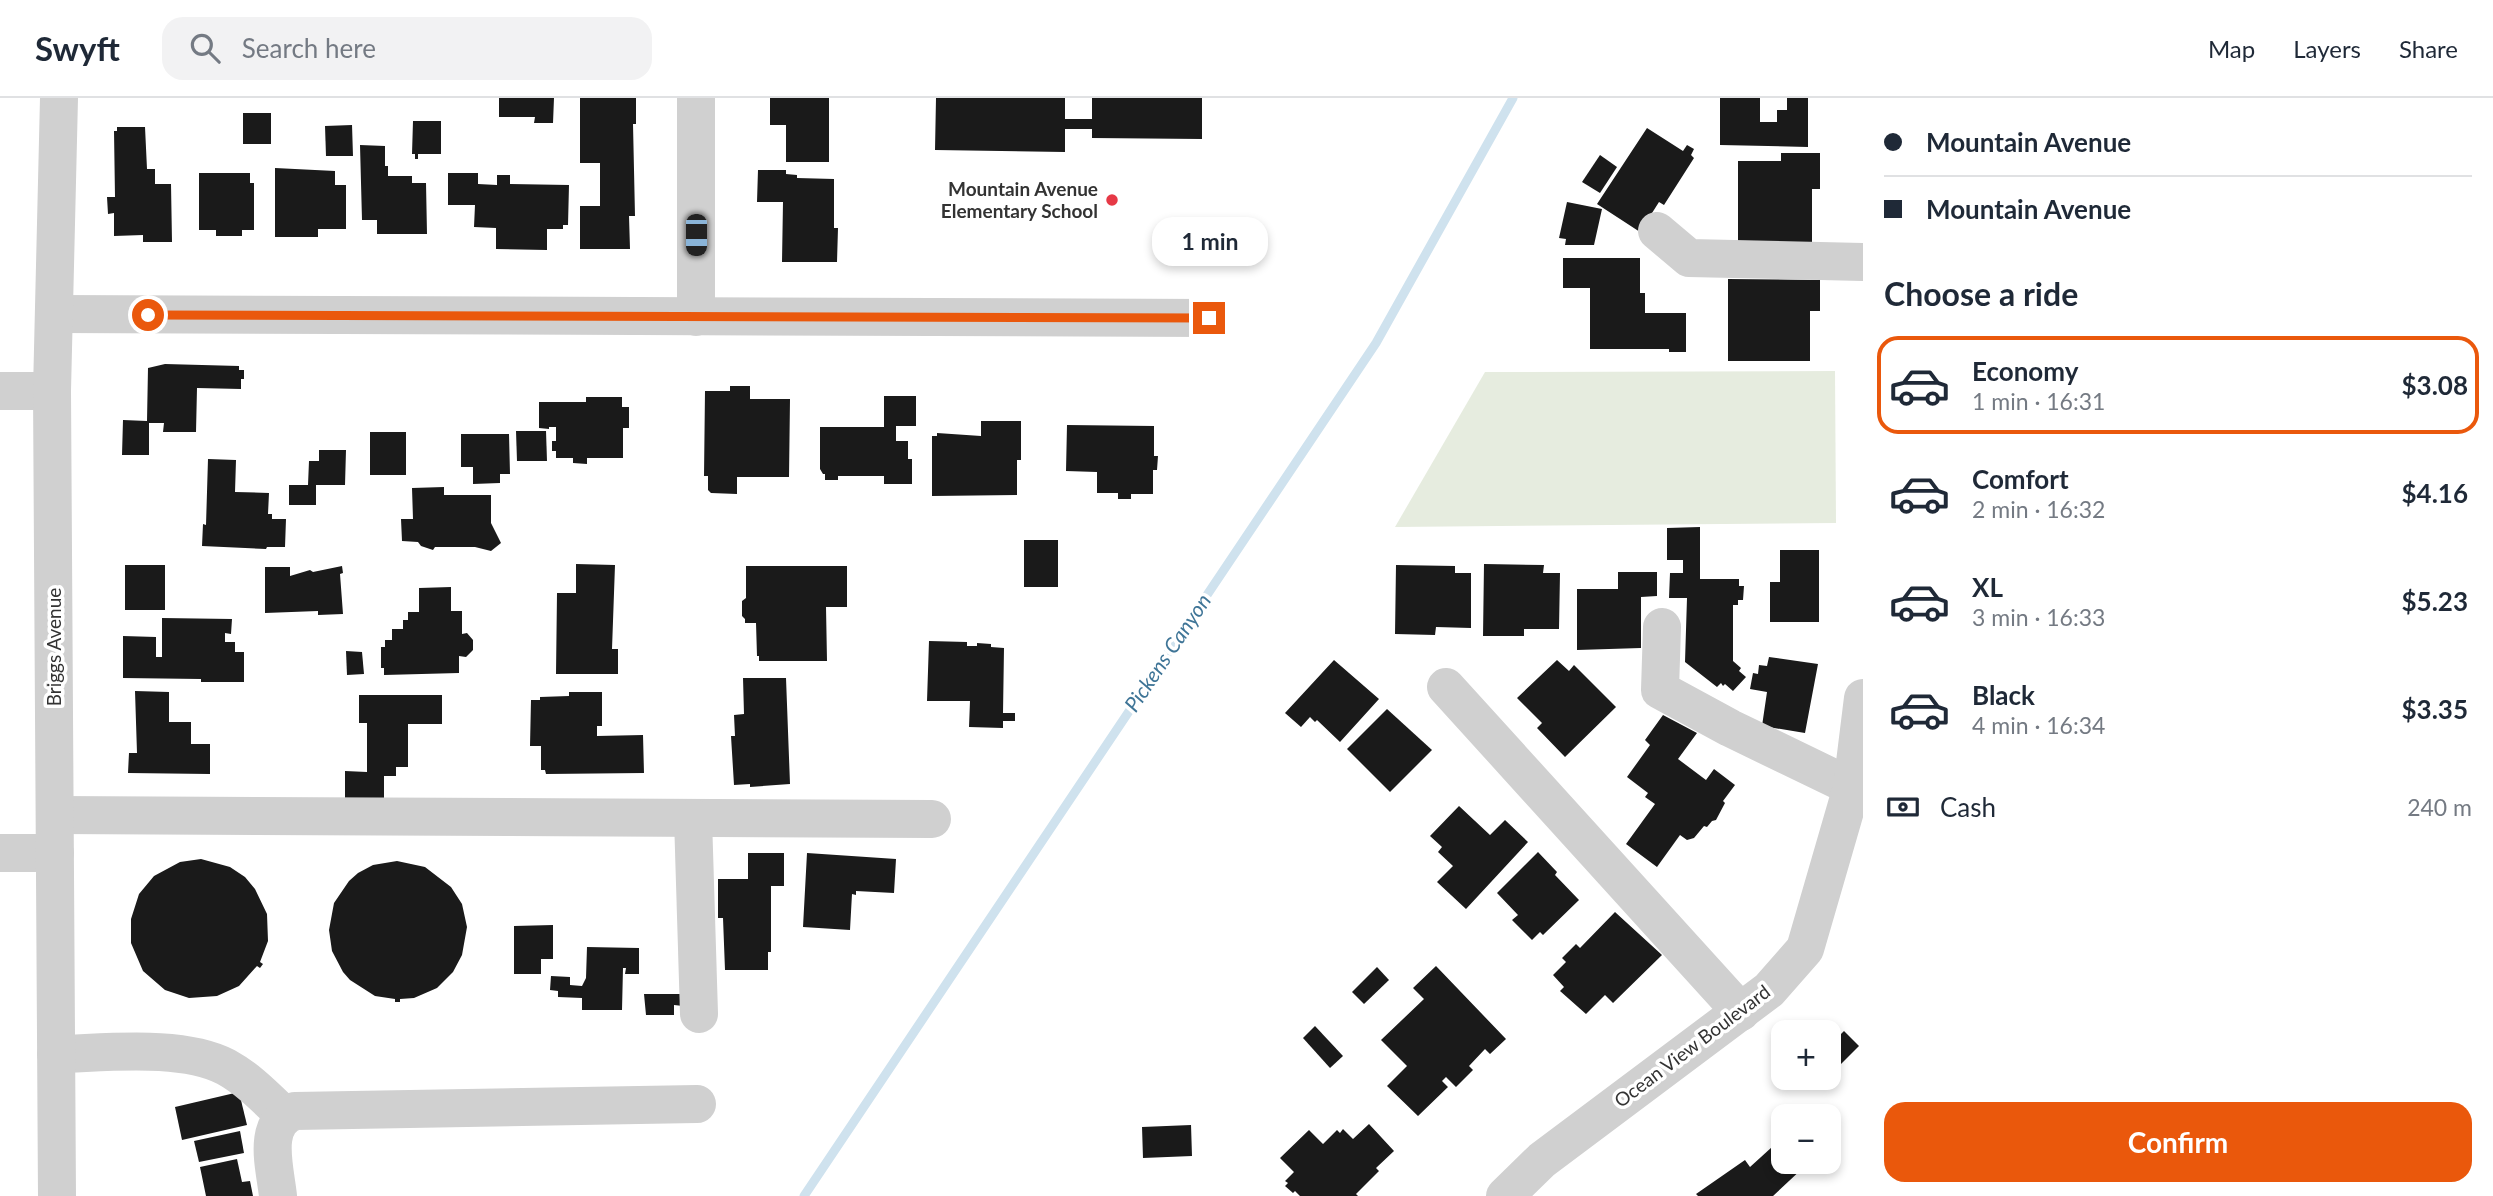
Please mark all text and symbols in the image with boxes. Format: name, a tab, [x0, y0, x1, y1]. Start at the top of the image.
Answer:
search box	[162, 17, 652, 80]
text: Swyft	[35, 28, 120, 68]
icon: search	[186, 29, 224, 67]
text: Search here	[242, 32, 376, 64]
text: Map	[2208, 34, 2255, 63]
text: Layers	[2293, 34, 2361, 63]
text: Share	[2399, 34, 2458, 63]
text: Mountain Avenue	[1926, 126, 2131, 158]
place label: Mountain Avenue Elementary School	[941, 177, 1098, 222]
marker: Mountain Avenue Elementary School	[1104, 192, 1120, 208]
text: Mountain Avenue	[1926, 193, 2131, 225]
car	[686, 214, 707, 256]
callout: 1 min	[1151, 216, 1267, 266]
text: 1 min	[1181, 227, 1239, 255]
text: Choose a ride	[1884, 274, 2078, 313]
route start	[132, 299, 164, 331]
route end	[1193, 302, 1225, 334]
icon: car	[1888, 354, 1951, 417]
text: Economy	[1972, 355, 2078, 387]
text: $3.08	[2402, 369, 2468, 401]
text: 1 min · 16:31	[1972, 387, 2105, 415]
icon: car	[1888, 462, 1951, 525]
text: Comfort	[1972, 463, 2069, 495]
text: $4.16	[2402, 477, 2468, 509]
text: 2 min · 16:32	[1972, 495, 2105, 523]
icon: car	[1888, 570, 1951, 633]
text: XL	[1972, 571, 2003, 603]
text: $5.23	[2402, 585, 2468, 617]
street label: Briggs Avenue	[42, 588, 65, 706]
water label: Pickens Canyon	[1118, 589, 1215, 716]
text: 3 min · 16:33	[1972, 603, 2105, 631]
icon: car	[1888, 678, 1951, 741]
text: Black	[1972, 679, 2035, 711]
text: $3.35	[2402, 693, 2468, 725]
text: 4 min · 16:34	[1972, 711, 2105, 739]
icon: cash	[1884, 788, 1922, 826]
text: Cash	[1940, 791, 1996, 823]
text: 240 m	[2407, 793, 2472, 821]
street label: Ocean View Boulevard	[1609, 980, 1774, 1112]
map controls	[1771, 1020, 1841, 1174]
button: +	[1771, 1020, 1841, 1090]
button: Confirm	[1884, 1102, 2472, 1182]
button: −	[1771, 1104, 1841, 1174]

